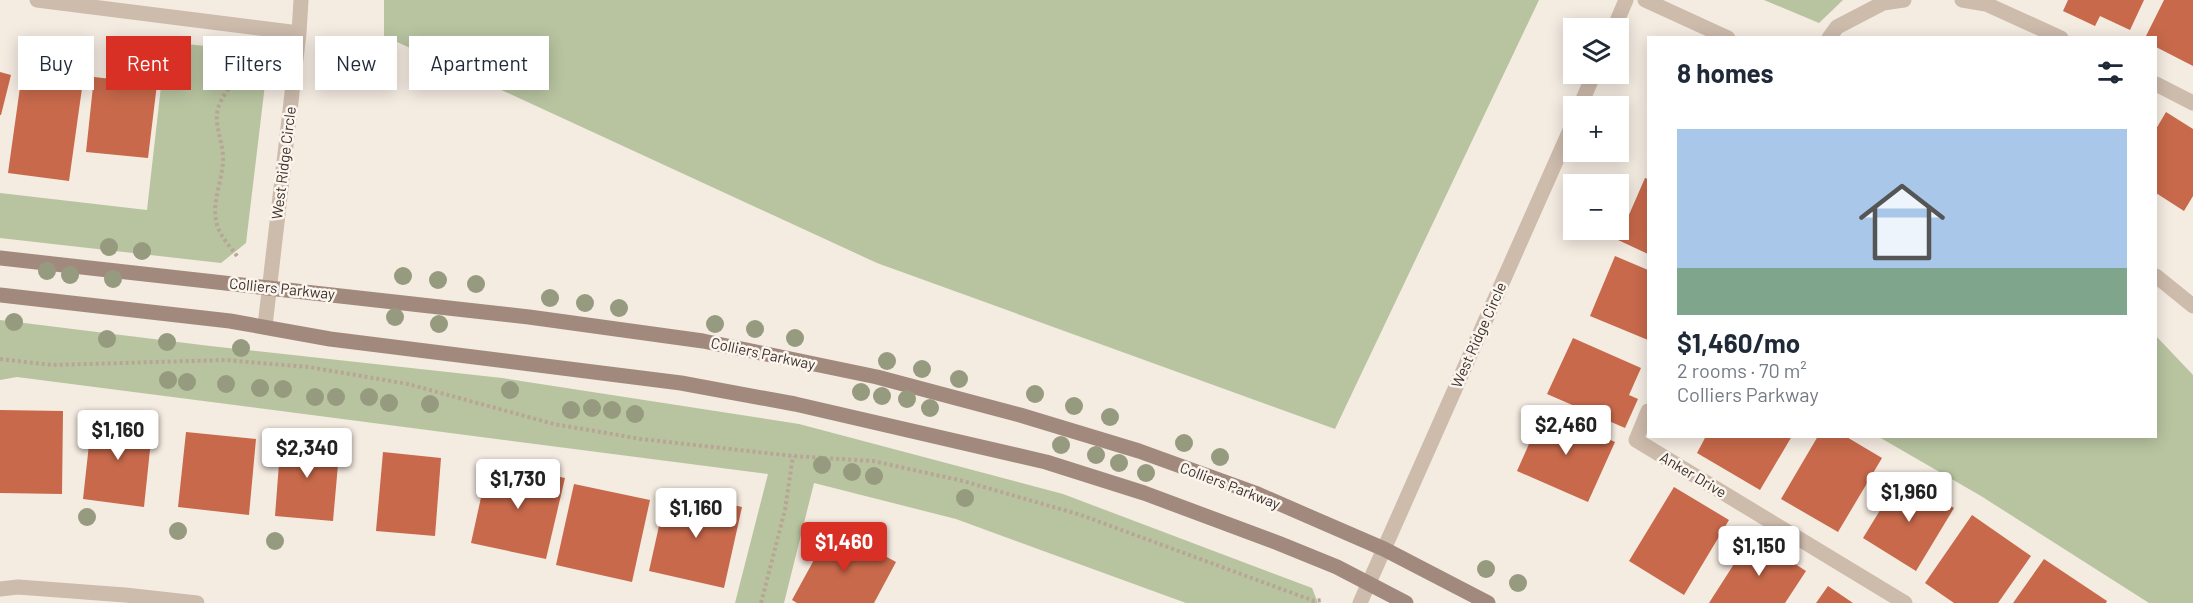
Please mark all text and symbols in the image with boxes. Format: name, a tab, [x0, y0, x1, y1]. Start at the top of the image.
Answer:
map controls	[1563, 18, 1629, 240]
button: layers	[1563, 18, 1629, 84]
chip: Buy	[18, 36, 94, 90]
chip: Rent	[106, 36, 191, 90]
chip: Filters	[203, 36, 303, 90]
chip: New	[315, 36, 397, 90]
chip: Apartment	[409, 36, 549, 90]
icon: filters	[2094, 56, 2127, 89]
text: 8 homes	[1677, 57, 1774, 88]
button: +	[1563, 96, 1629, 162]
street label: West Ridge Circle	[267, 105, 299, 220]
icon: home	[1848, 168, 1956, 276]
button: −	[1563, 174, 1629, 240]
street label: Colliers Parkway	[228, 274, 336, 303]
street label: West Ridge Circle	[1447, 279, 1509, 390]
text: $1,460/mo	[1677, 327, 1800, 358]
street label: Colliers Parkway	[709, 333, 817, 373]
text: 2 rooms · 70 m²	[1677, 358, 1807, 382]
text: Colliers Parkway	[1677, 382, 1819, 406]
pin: $2,460	[1517, 405, 1615, 456]
pin: $1,160	[69, 410, 167, 461]
text: $2,460	[1535, 412, 1597, 436]
text: $1,160	[91, 417, 145, 441]
pin: $2,340	[258, 428, 356, 479]
text: $2,340	[276, 435, 338, 459]
street label: Anker Drive	[1657, 447, 1730, 501]
street label: Colliers Parkway	[1178, 458, 1283, 513]
pin: $1,730	[469, 459, 567, 510]
text: $1,730	[490, 466, 546, 490]
pin: $1,960	[1860, 472, 1958, 523]
text: $1,960	[1881, 479, 1937, 503]
pin: $1,160	[647, 488, 745, 539]
text: $1,160	[669, 495, 723, 519]
pin: $1,460	[795, 522, 893, 573]
pin: $1,150	[1710, 526, 1808, 577]
text: $1,460	[815, 529, 873, 553]
text: $1,150	[1732, 533, 1786, 557]

